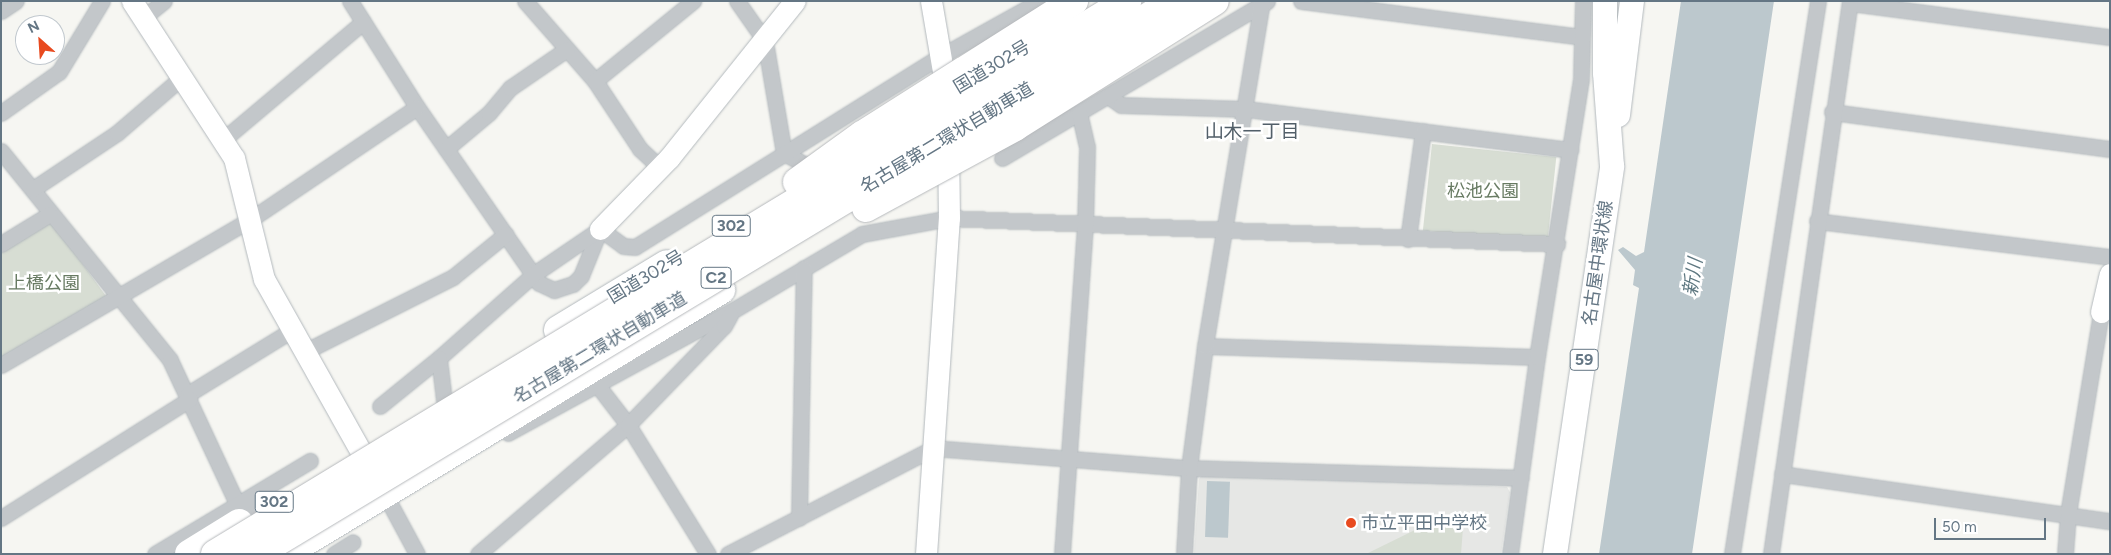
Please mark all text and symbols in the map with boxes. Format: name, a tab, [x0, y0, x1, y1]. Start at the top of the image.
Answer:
north arrow	[15, 15, 65, 65]
text: N	[25, 17, 42, 37]
street label: 国道302号	[950, 36, 1034, 98]
street label: 名古屋第二環状自動車道	[857, 78, 1037, 198]
district label: 山木一丁目	[1205, 121, 1299, 143]
park label: 松池公園	[1447, 180, 1519, 202]
street label: 名古屋中環状線	[1579, 199, 1617, 327]
road number: 302	[711, 212, 751, 240]
street label: 国道302号	[604, 246, 688, 308]
water label: 新川	[1679, 256, 1707, 298]
road number: C2	[700, 264, 732, 292]
park label: 上橋公園	[8, 272, 80, 294]
street label: 名古屋第二環状自動車道	[510, 288, 690, 408]
road number: 59	[1569, 346, 1599, 374]
road number: 302	[254, 488, 294, 516]
scale bar	[1936, 508, 2048, 540]
place label: 市立平田中学校	[1361, 512, 1487, 534]
marker: 市立平田中学校	[1345, 517, 1357, 529]
text: 50 m	[1942, 518, 1977, 536]

